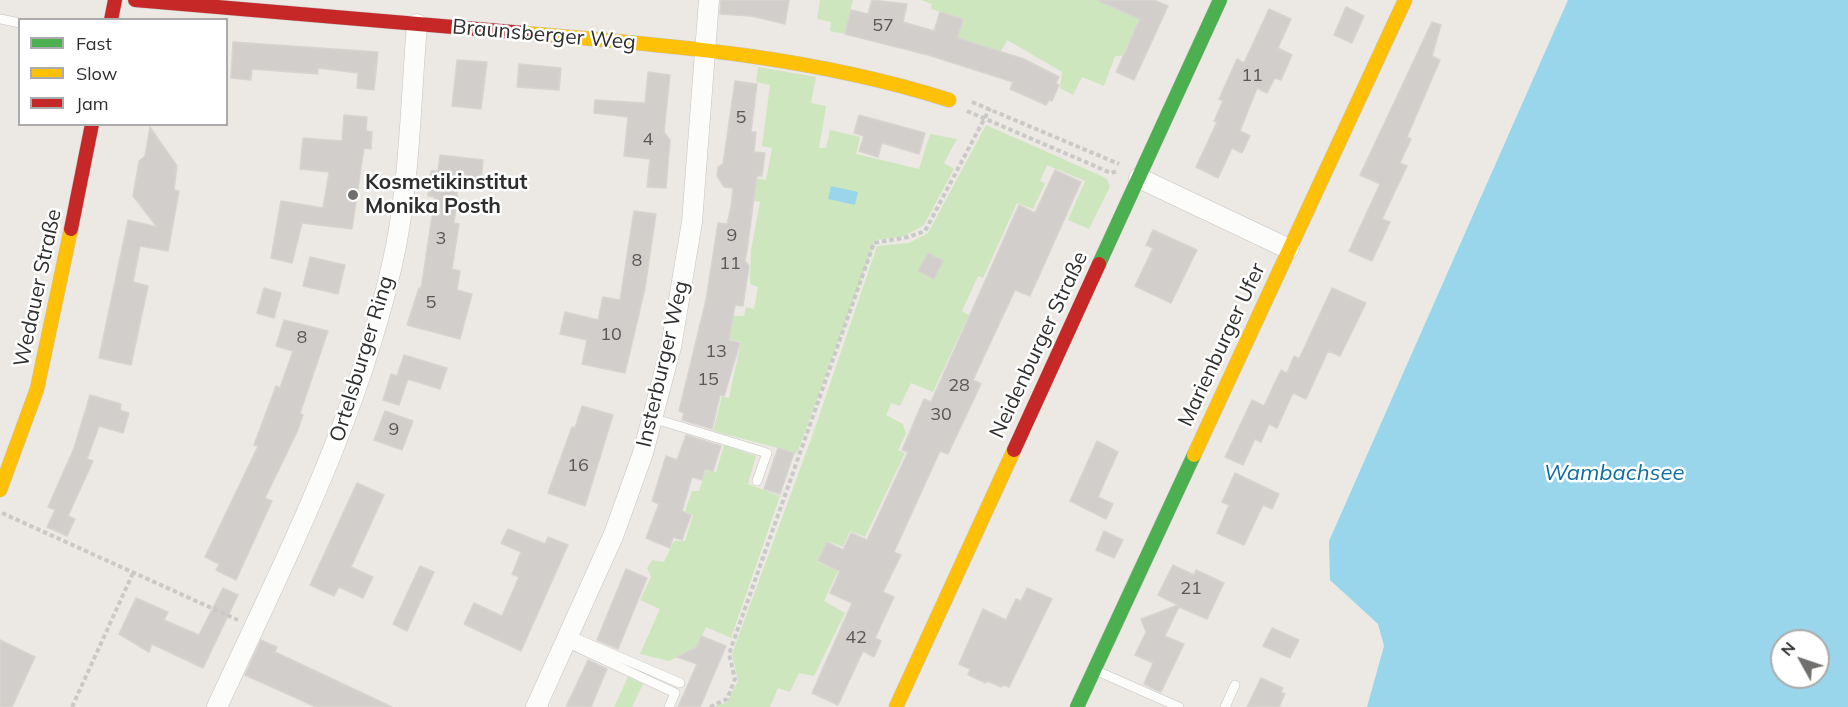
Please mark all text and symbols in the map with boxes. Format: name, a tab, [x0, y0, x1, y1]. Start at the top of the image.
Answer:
street label: Braunsberger Weg	[451, 14, 637, 56]
house number: 57	[872, 15, 894, 37]
legend	[18, 18, 228, 126]
text: Fast	[76, 32, 112, 55]
text: Slow	[76, 62, 117, 85]
house number: 11	[1241, 65, 1263, 87]
text: Jam	[76, 92, 109, 115]
house number: 5	[736, 107, 746, 129]
house number: 4	[643, 129, 653, 151]
place label: Kosmetikinstitut Monika Posth	[365, 170, 527, 220]
marker: Kosmetikinstitut Monika Posth	[346, 188, 360, 202]
street label: Wedauer Straße	[9, 207, 67, 369]
house number: 9	[727, 225, 737, 247]
house number: 3	[436, 228, 446, 250]
street label: Neidenburger Straße	[985, 248, 1093, 442]
house number: 8	[632, 250, 642, 272]
house number: 11	[719, 253, 741, 275]
street label: Marienburger Ufer	[1173, 259, 1271, 431]
street label: Ortelsburger Ring	[325, 273, 399, 445]
street label: Insterburger Weg	[632, 278, 694, 450]
house number: 5	[426, 292, 436, 314]
house number: 10	[600, 324, 622, 346]
house number: 8	[297, 327, 307, 349]
house number: 13	[705, 341, 727, 363]
house number: 15	[697, 369, 719, 391]
house number: 28	[948, 375, 970, 397]
house number: 30	[930, 404, 952, 426]
house number: 9	[389, 419, 399, 441]
house number: 16	[567, 455, 589, 477]
water label: Wambachsee	[1544, 460, 1684, 486]
house number: 21	[1180, 578, 1202, 600]
house number: 42	[845, 627, 867, 649]
north arrow	[1770, 629, 1830, 689]
text: N	[1776, 638, 1799, 660]

